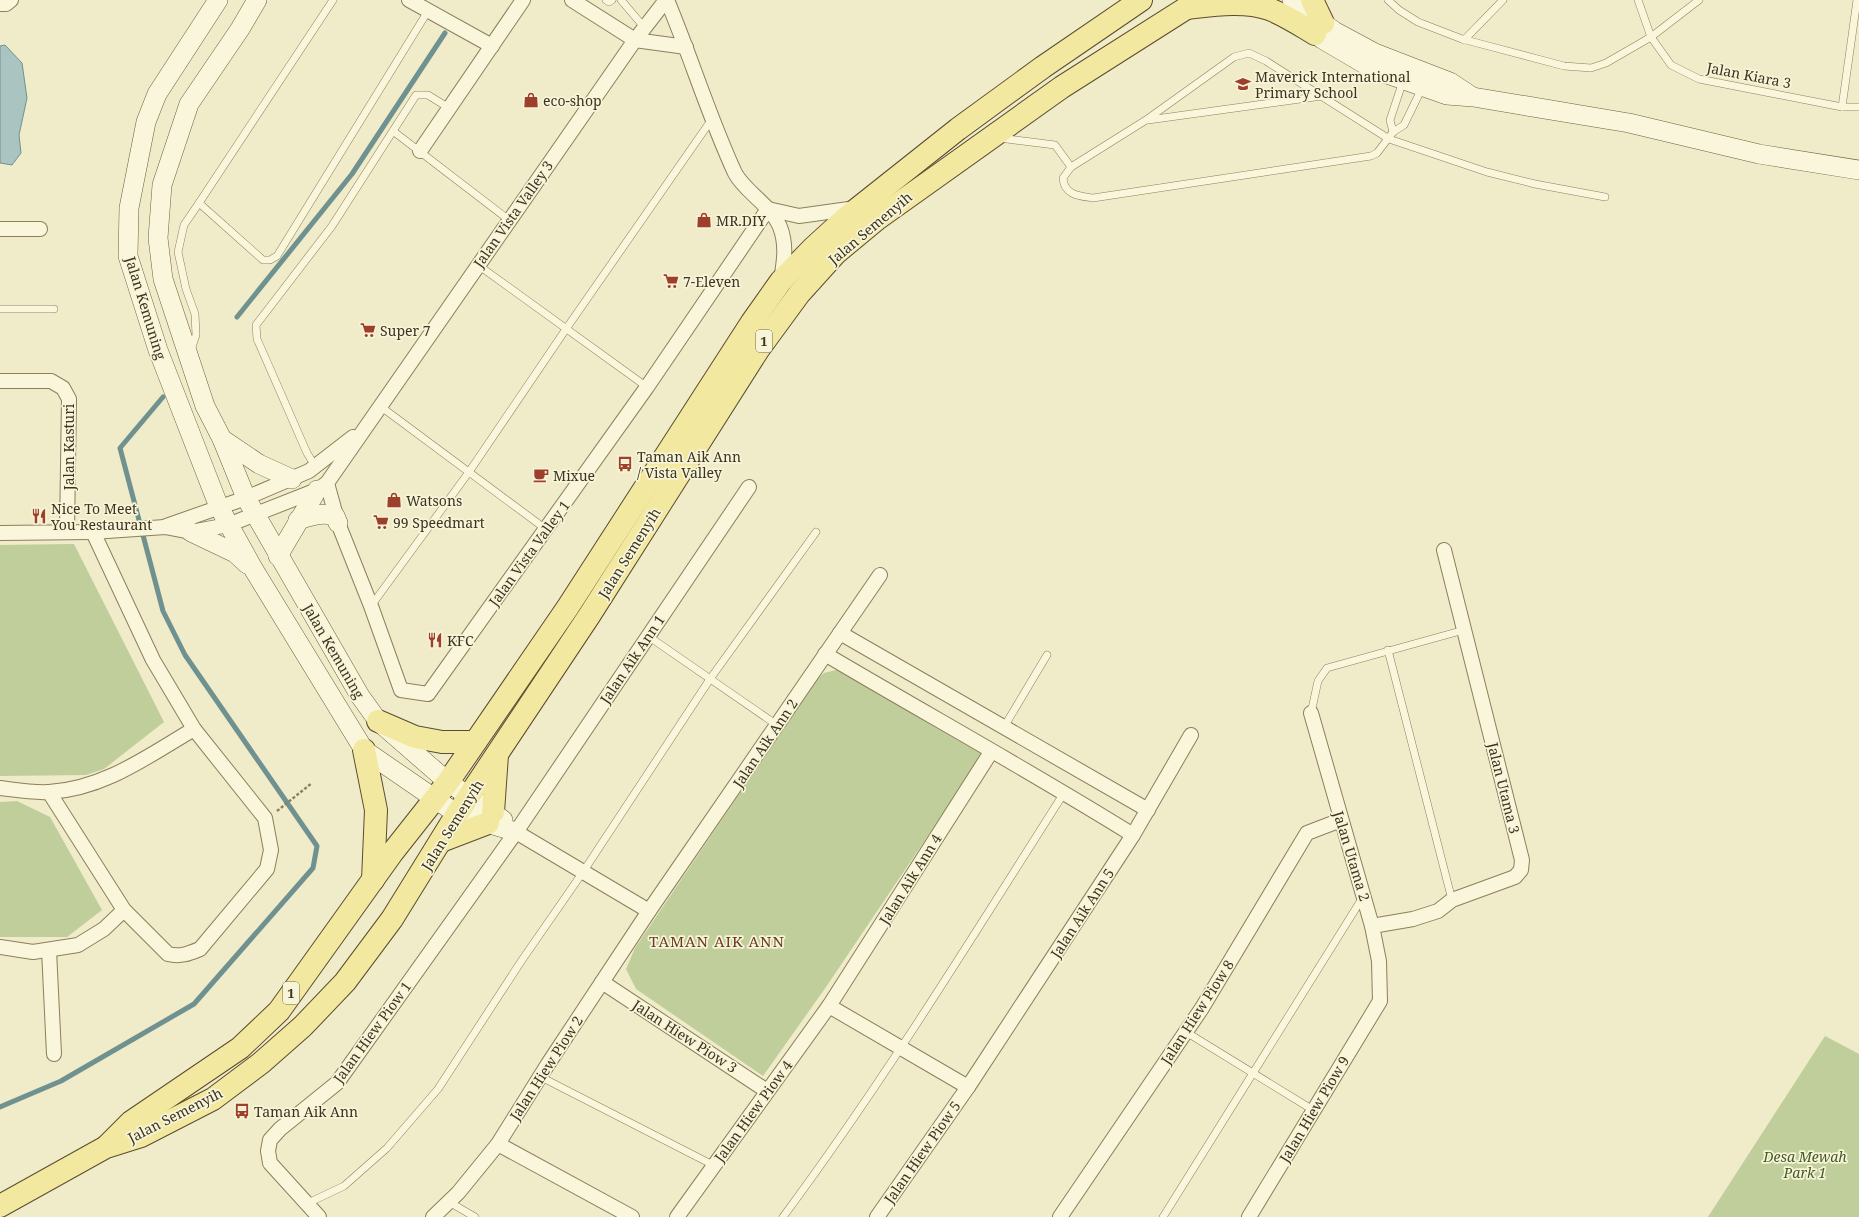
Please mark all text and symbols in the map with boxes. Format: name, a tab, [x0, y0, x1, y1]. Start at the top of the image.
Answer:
street label: Jalan Kiara 3	[1704, 57, 1793, 93]
place label: Maverick International Primary School	[1255, 67, 1411, 102]
school or university icon: Maverick International Primary School	[1234, 75, 1252, 93]
shop icon: eco-shop	[522, 91, 540, 109]
place label: eco-shop	[543, 91, 602, 110]
street label: Jalan Vista Valley 3	[468, 157, 557, 272]
street label: Jalan Semenyih	[823, 187, 916, 269]
shop icon: MR.DIY	[695, 211, 713, 229]
place label: MR.DIY	[716, 211, 766, 230]
street label: Jalan Kemuning	[121, 253, 171, 362]
supermarket icon: 7-Eleven	[662, 272, 680, 290]
place label: 7-Eleven	[683, 272, 740, 291]
supermarket icon: Super 7	[359, 321, 377, 339]
place label: Super 7	[380, 321, 431, 340]
road number: 1	[756, 330, 772, 352]
street label: Jalan Kasturi	[59, 403, 78, 491]
place label: Taman Aik Ann / Vista Valley	[637, 447, 741, 482]
bus stop icon: Taman Aik Ann / Vista Valley	[616, 455, 634, 473]
cafe icon: Mixue	[532, 466, 550, 484]
place label: Mixue	[553, 466, 595, 485]
shop icon: Watsons	[385, 491, 403, 509]
place label: Watsons	[406, 491, 462, 510]
street label: Jalan Vista Valley 1	[484, 496, 574, 611]
place label: Nice To Meet You Restaurant	[50, 499, 152, 534]
street label: Jalan Semenyih	[593, 504, 665, 603]
restaurant icon: Nice To Meet You Restaurant	[30, 507, 48, 525]
supermarket icon: 99 Speedmart	[372, 513, 390, 531]
place label: 99 Speedmart	[393, 513, 485, 532]
street label: Jalan Kemuning	[299, 599, 369, 702]
street label: Jalan Aik Ann 1	[595, 611, 669, 708]
restaurant icon: KFC	[426, 631, 444, 649]
place label: KFC	[447, 631, 474, 650]
street label: Jalan Aik Ann 2	[728, 695, 802, 792]
street label: Jalan Utama 3	[1483, 740, 1525, 836]
street label: Jalan Semenyih	[416, 776, 488, 875]
street label: Jalan Utama 2	[1329, 808, 1375, 903]
street label: Jalan Aik Ann 4	[874, 830, 946, 929]
street label: Jalan Aik Ann 5	[1045, 864, 1118, 962]
district label: TAMAN AIK ANN	[649, 931, 785, 951]
street label: Jalan Hiew Piow 8	[1156, 956, 1238, 1069]
street label: Jalan Hiew Piow 1	[328, 977, 415, 1087]
road number: 1	[283, 982, 299, 1004]
street label: Jalan Hiew Piow 3	[628, 995, 741, 1077]
street label: Jalan Hiew Piow 2	[505, 1012, 587, 1125]
street label: Jalan Hiew Piow 9	[1274, 1052, 1353, 1167]
street label: Jalan Hiew Piow 4	[709, 1056, 796, 1166]
street label: Jalan Semenyih	[124, 1083, 226, 1147]
street label: Jalan Hiew Piow 5	[879, 1097, 965, 1208]
bus stop icon: Taman Aik Ann	[233, 1102, 251, 1120]
place label: Taman Aik Ann	[254, 1102, 358, 1121]
park label: Desa Mewah Park 1	[1762, 1147, 1847, 1182]

